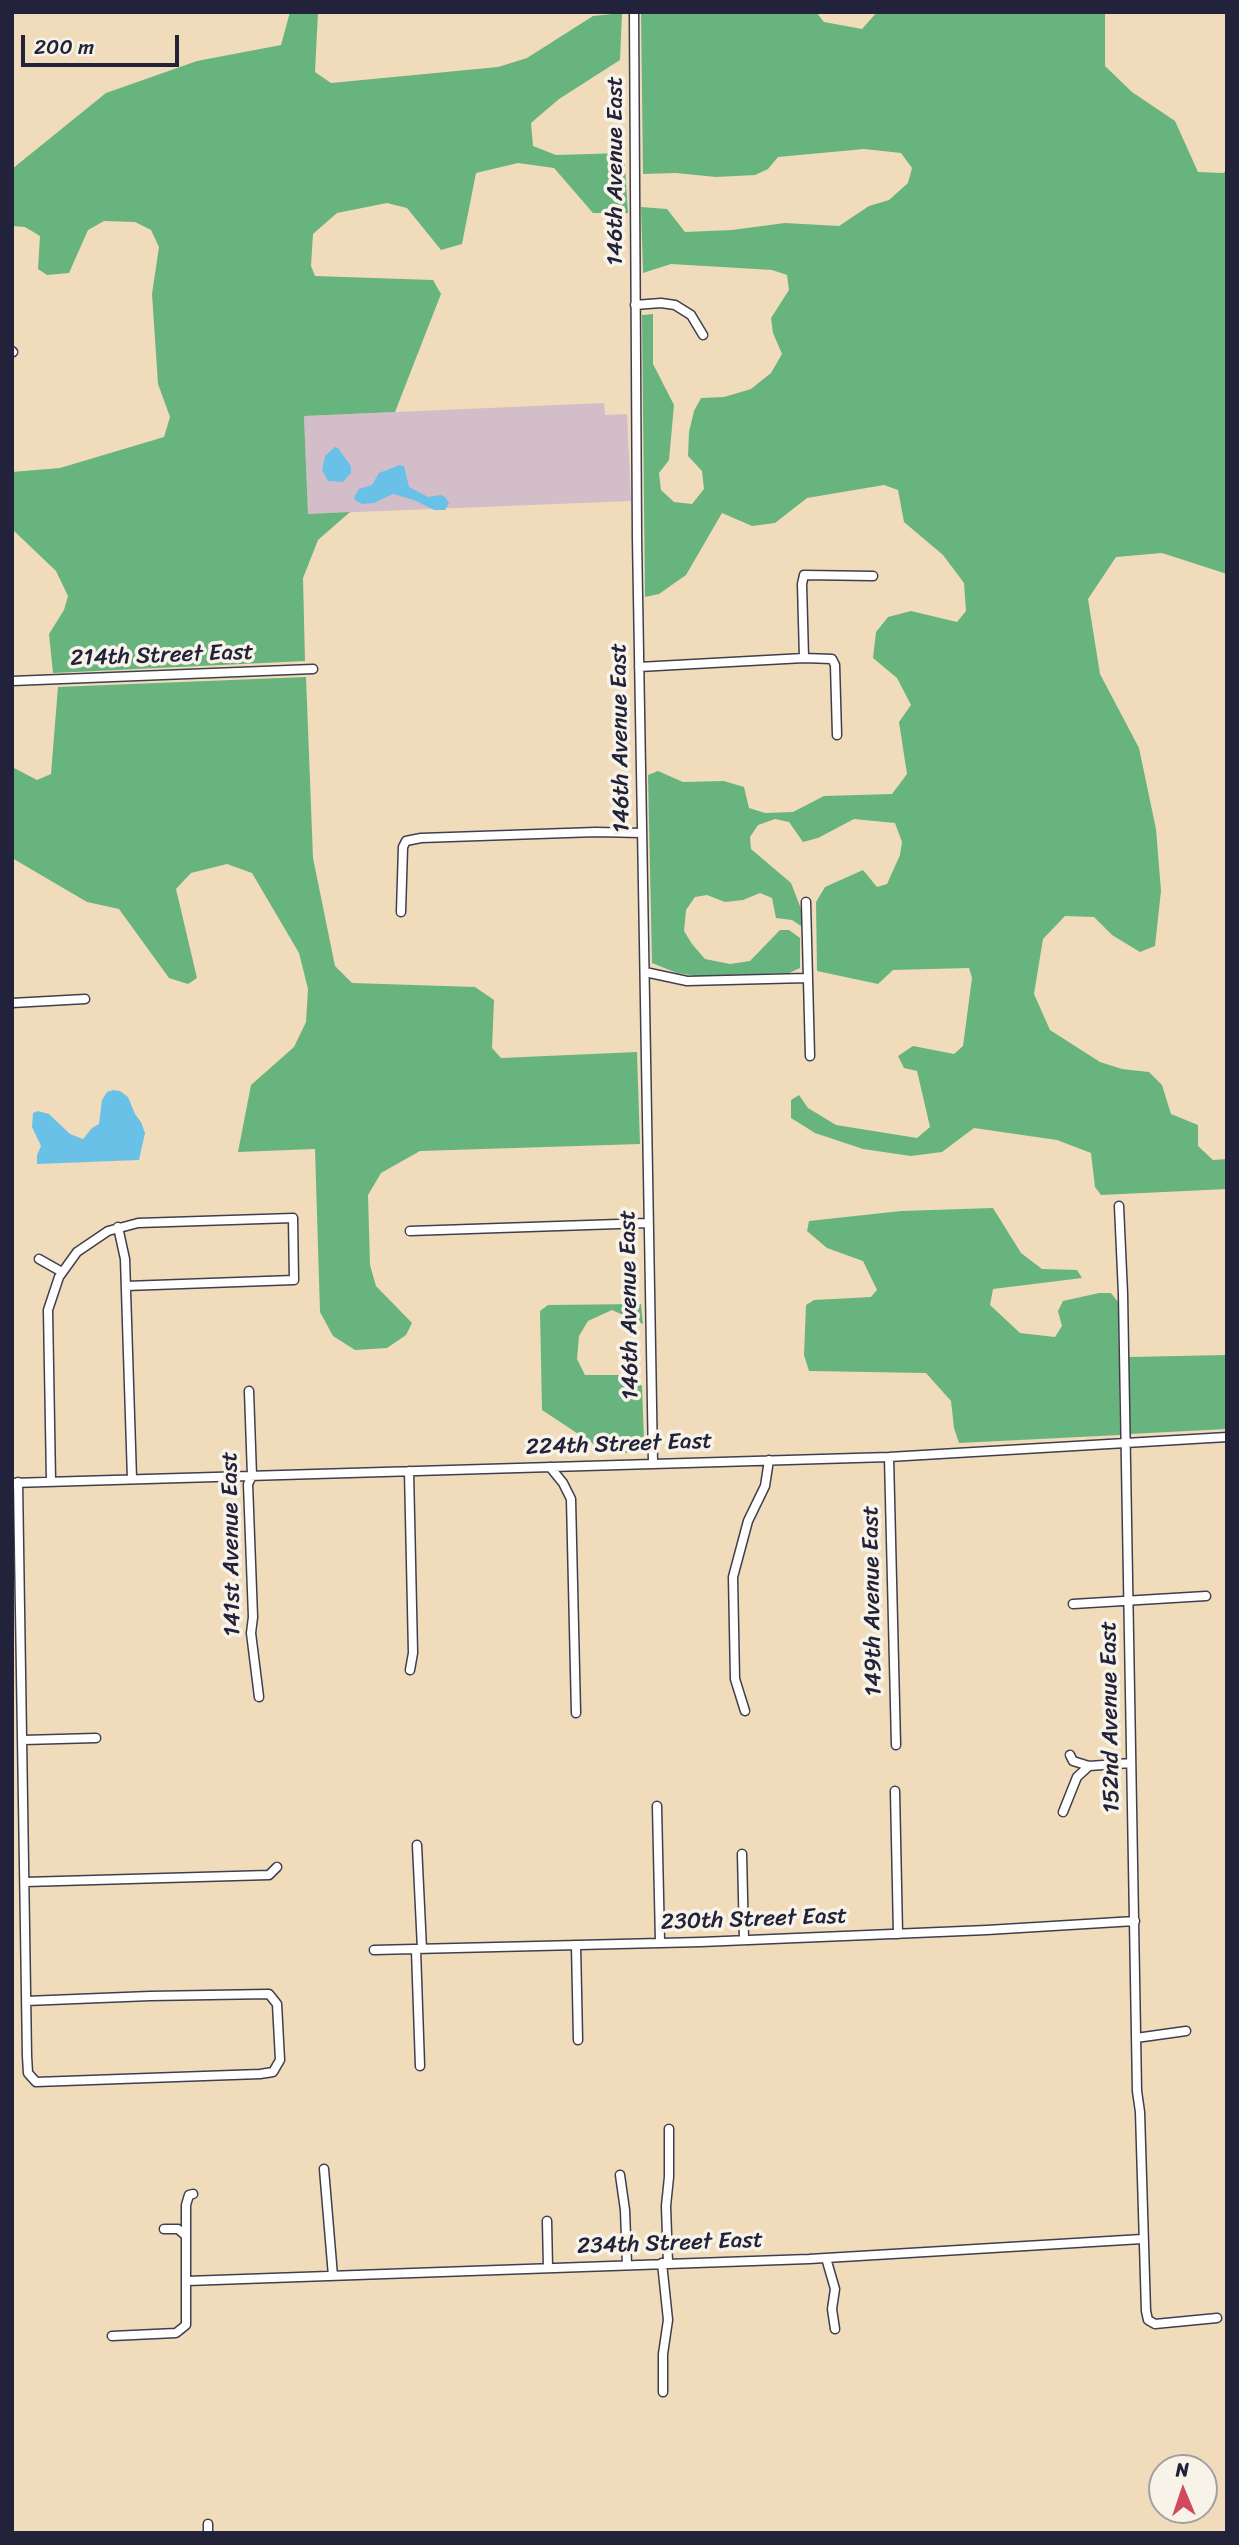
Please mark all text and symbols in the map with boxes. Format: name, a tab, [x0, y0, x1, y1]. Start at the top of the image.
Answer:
scale bar	[24, 21, 182, 65]
text: 200 m	[34, 28, 94, 66]
street label: 146th Avenue East	[602, 76, 630, 266]
street label: 214th Street East	[70, 639, 254, 673]
street label: 146th Avenue East	[606, 643, 636, 833]
street label: 146th Avenue East	[615, 1210, 645, 1400]
street label: 224th Street East	[525, 1428, 713, 1462]
street label: 141st Avenue East	[217, 1451, 247, 1637]
street label: 149th Avenue East	[858, 1505, 888, 1697]
street label: 152nd Avenue East	[1096, 1621, 1126, 1813]
street label: 230th Street East	[660, 1903, 848, 1937]
street label: 234th Street East	[577, 2227, 763, 2261]
text: N	[1175, 2453, 1189, 2486]
north arrow	[1148, 2454, 1218, 2524]

